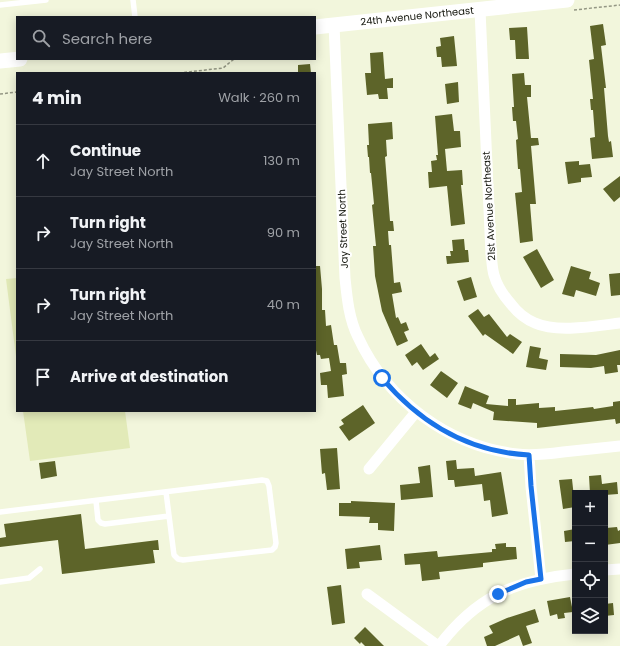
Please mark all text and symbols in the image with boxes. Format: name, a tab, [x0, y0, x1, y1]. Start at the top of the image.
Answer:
street label: 24th Avenue Northeast	[360, 3, 475, 29]
search box	[16, 16, 316, 60]
icon: search	[30, 27, 52, 49]
text: Search here	[62, 28, 152, 49]
text: 4 min	[32, 86, 82, 110]
text: Walk · 260 m	[218, 88, 300, 107]
text: Continue	[70, 140, 141, 161]
icon: ahead	[32, 150, 54, 172]
street label: 21st Avenue Northeast	[479, 150, 499, 261]
text: 130 m	[263, 151, 300, 170]
text: Jay Street North	[70, 162, 173, 181]
street label: Jay Street North	[334, 189, 352, 269]
text: Turn right	[70, 212, 146, 233]
icon: right	[32, 222, 54, 244]
text: 90 m	[267, 223, 300, 242]
text: Jay Street North	[70, 234, 173, 253]
text: Turn right	[70, 284, 146, 305]
icon: right	[32, 294, 54, 316]
text: 40 m	[267, 295, 300, 314]
text: Jay Street North	[70, 306, 173, 325]
icon: arrive	[32, 366, 54, 388]
text: Arrive at destination	[70, 366, 228, 387]
route start	[373, 369, 391, 387]
map controls	[572, 490, 608, 634]
button: +	[572, 490, 608, 526]
button: −	[572, 526, 608, 562]
button: locate	[572, 562, 608, 598]
route end	[489, 585, 507, 603]
button: layers	[572, 598, 608, 634]

